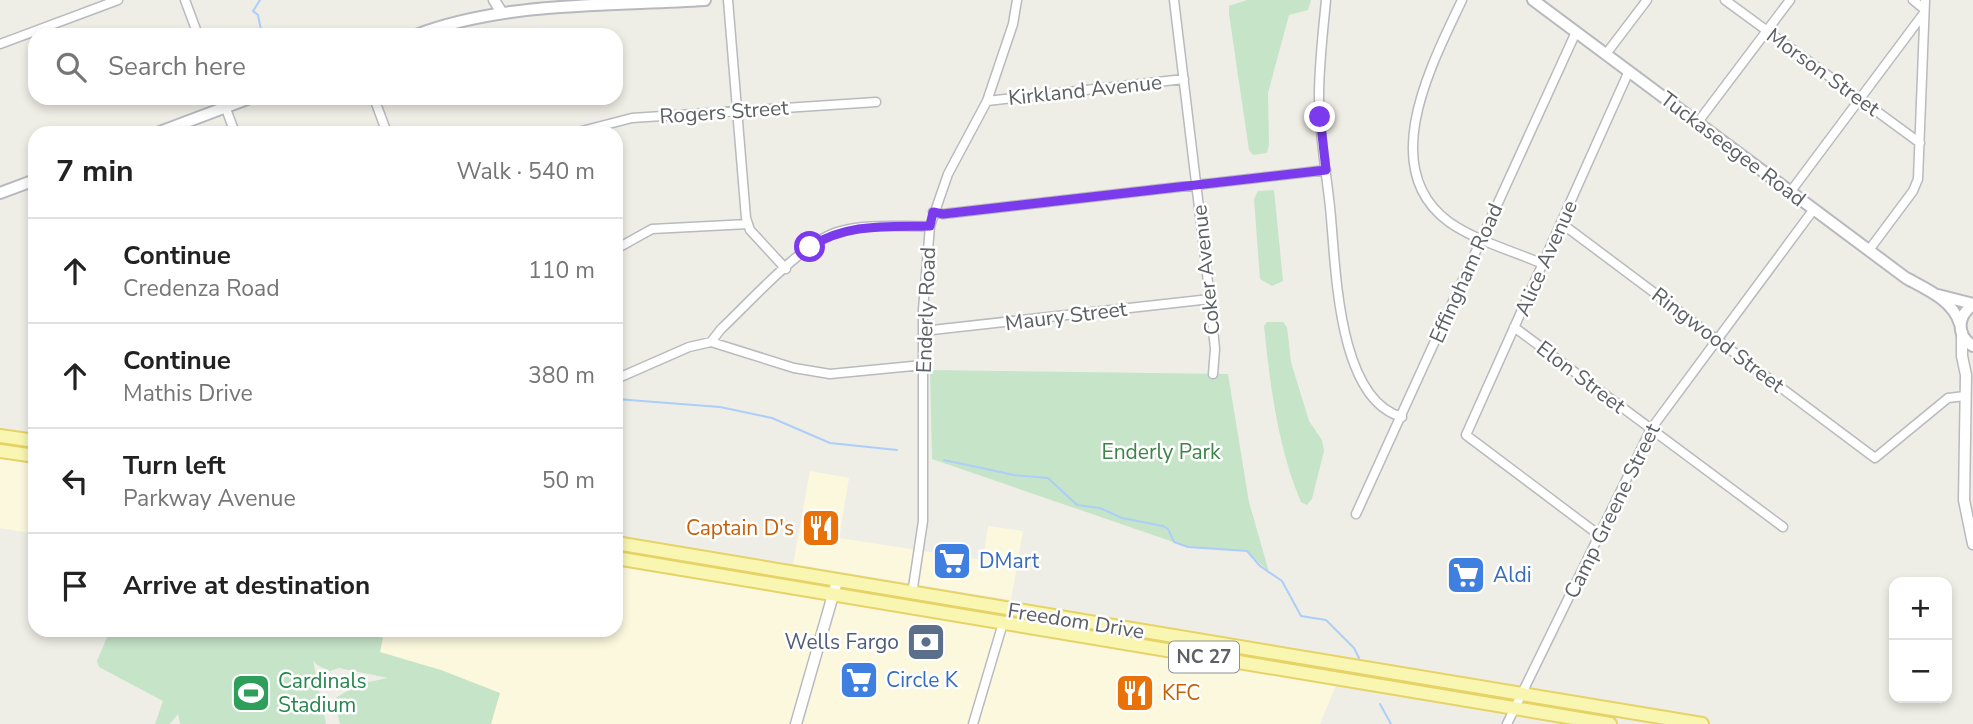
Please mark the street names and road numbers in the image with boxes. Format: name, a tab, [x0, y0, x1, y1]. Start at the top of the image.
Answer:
street label: Morson Street	[1761, 21, 1886, 123]
street label: Kirkland Avenue	[1007, 68, 1163, 112]
street label: Tuckaseegee Road	[1654, 85, 1812, 213]
street label: Rogers Street	[659, 93, 790, 130]
street label: Alice Avenue	[1508, 196, 1584, 320]
street label: Effingham Road	[1423, 199, 1509, 347]
street label: Coker Avenue	[1185, 203, 1227, 337]
street label: Enderly Road	[910, 246, 942, 374]
street label: Ringwood Street	[1646, 281, 1790, 399]
street label: Maury Street	[1003, 295, 1129, 337]
street label: Elon Street	[1531, 334, 1632, 420]
street label: Camp Greene Street	[1557, 418, 1667, 603]
street label: Freedom Drive	[1006, 596, 1146, 646]
road number: NC 27	[1169, 642, 1239, 672]

